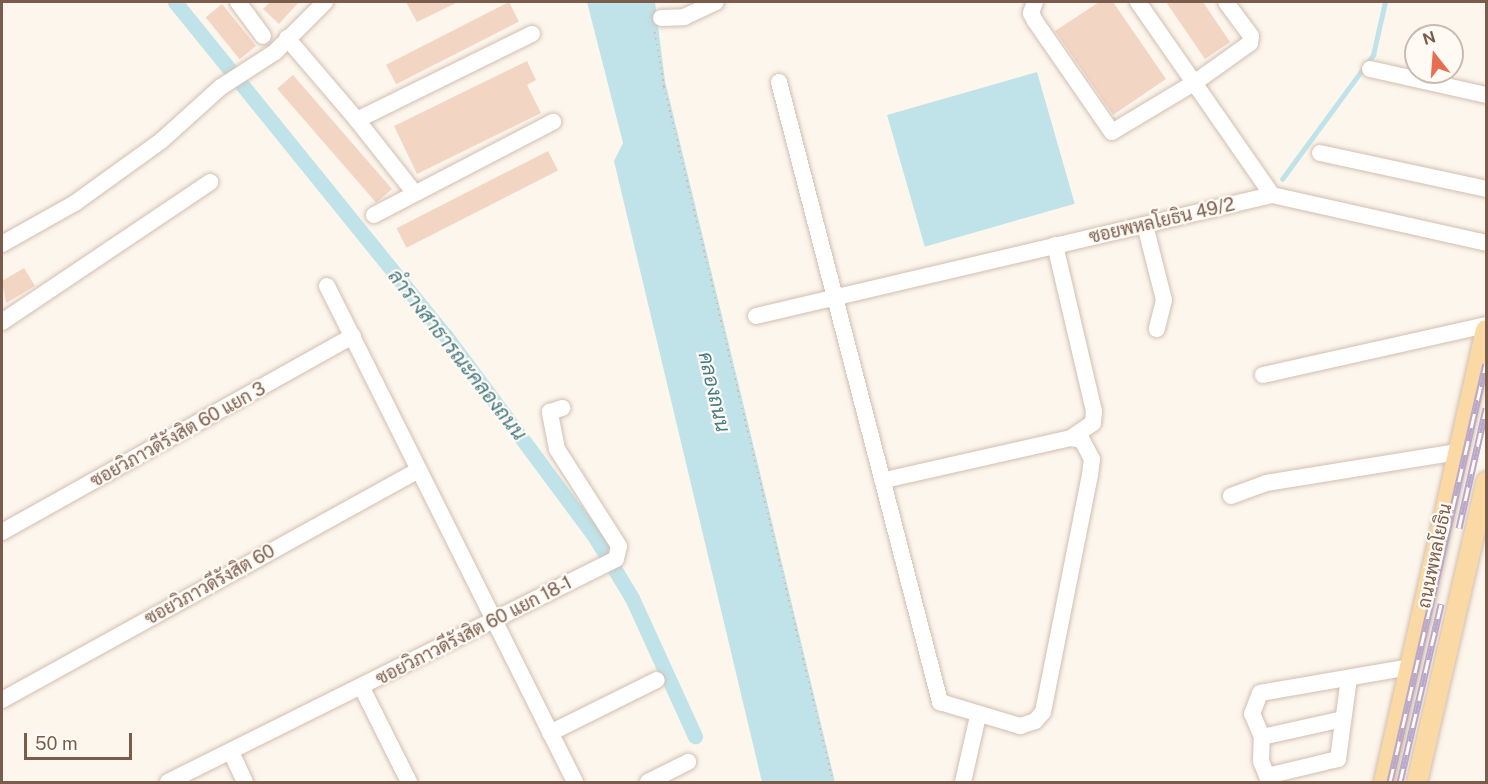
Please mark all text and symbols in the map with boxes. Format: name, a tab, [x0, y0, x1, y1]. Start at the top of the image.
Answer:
north arrow	[1404, 24, 1464, 84]
text: N	[1420, 27, 1438, 49]
street label: ซอยพหลโยธิน 49/2	[1087, 194, 1237, 248]
water label: ลำรางสาธารณะคลองถนน	[383, 265, 531, 445]
water label: คลองถนน	[693, 350, 735, 434]
street label: ซอยวิภาวดีรังสิต 60 แยก 3	[87, 378, 269, 492]
street label: ถนนพหลโยธิน	[1413, 502, 1457, 610]
street label: ซอยวิภาวดีรังสิต 60	[141, 540, 279, 630]
street label: ซอยวิภาวดีรังสิต 60 แยก 18-1	[372, 572, 576, 690]
scale bar	[27, 721, 135, 759]
text: 50 m	[35, 733, 78, 754]

